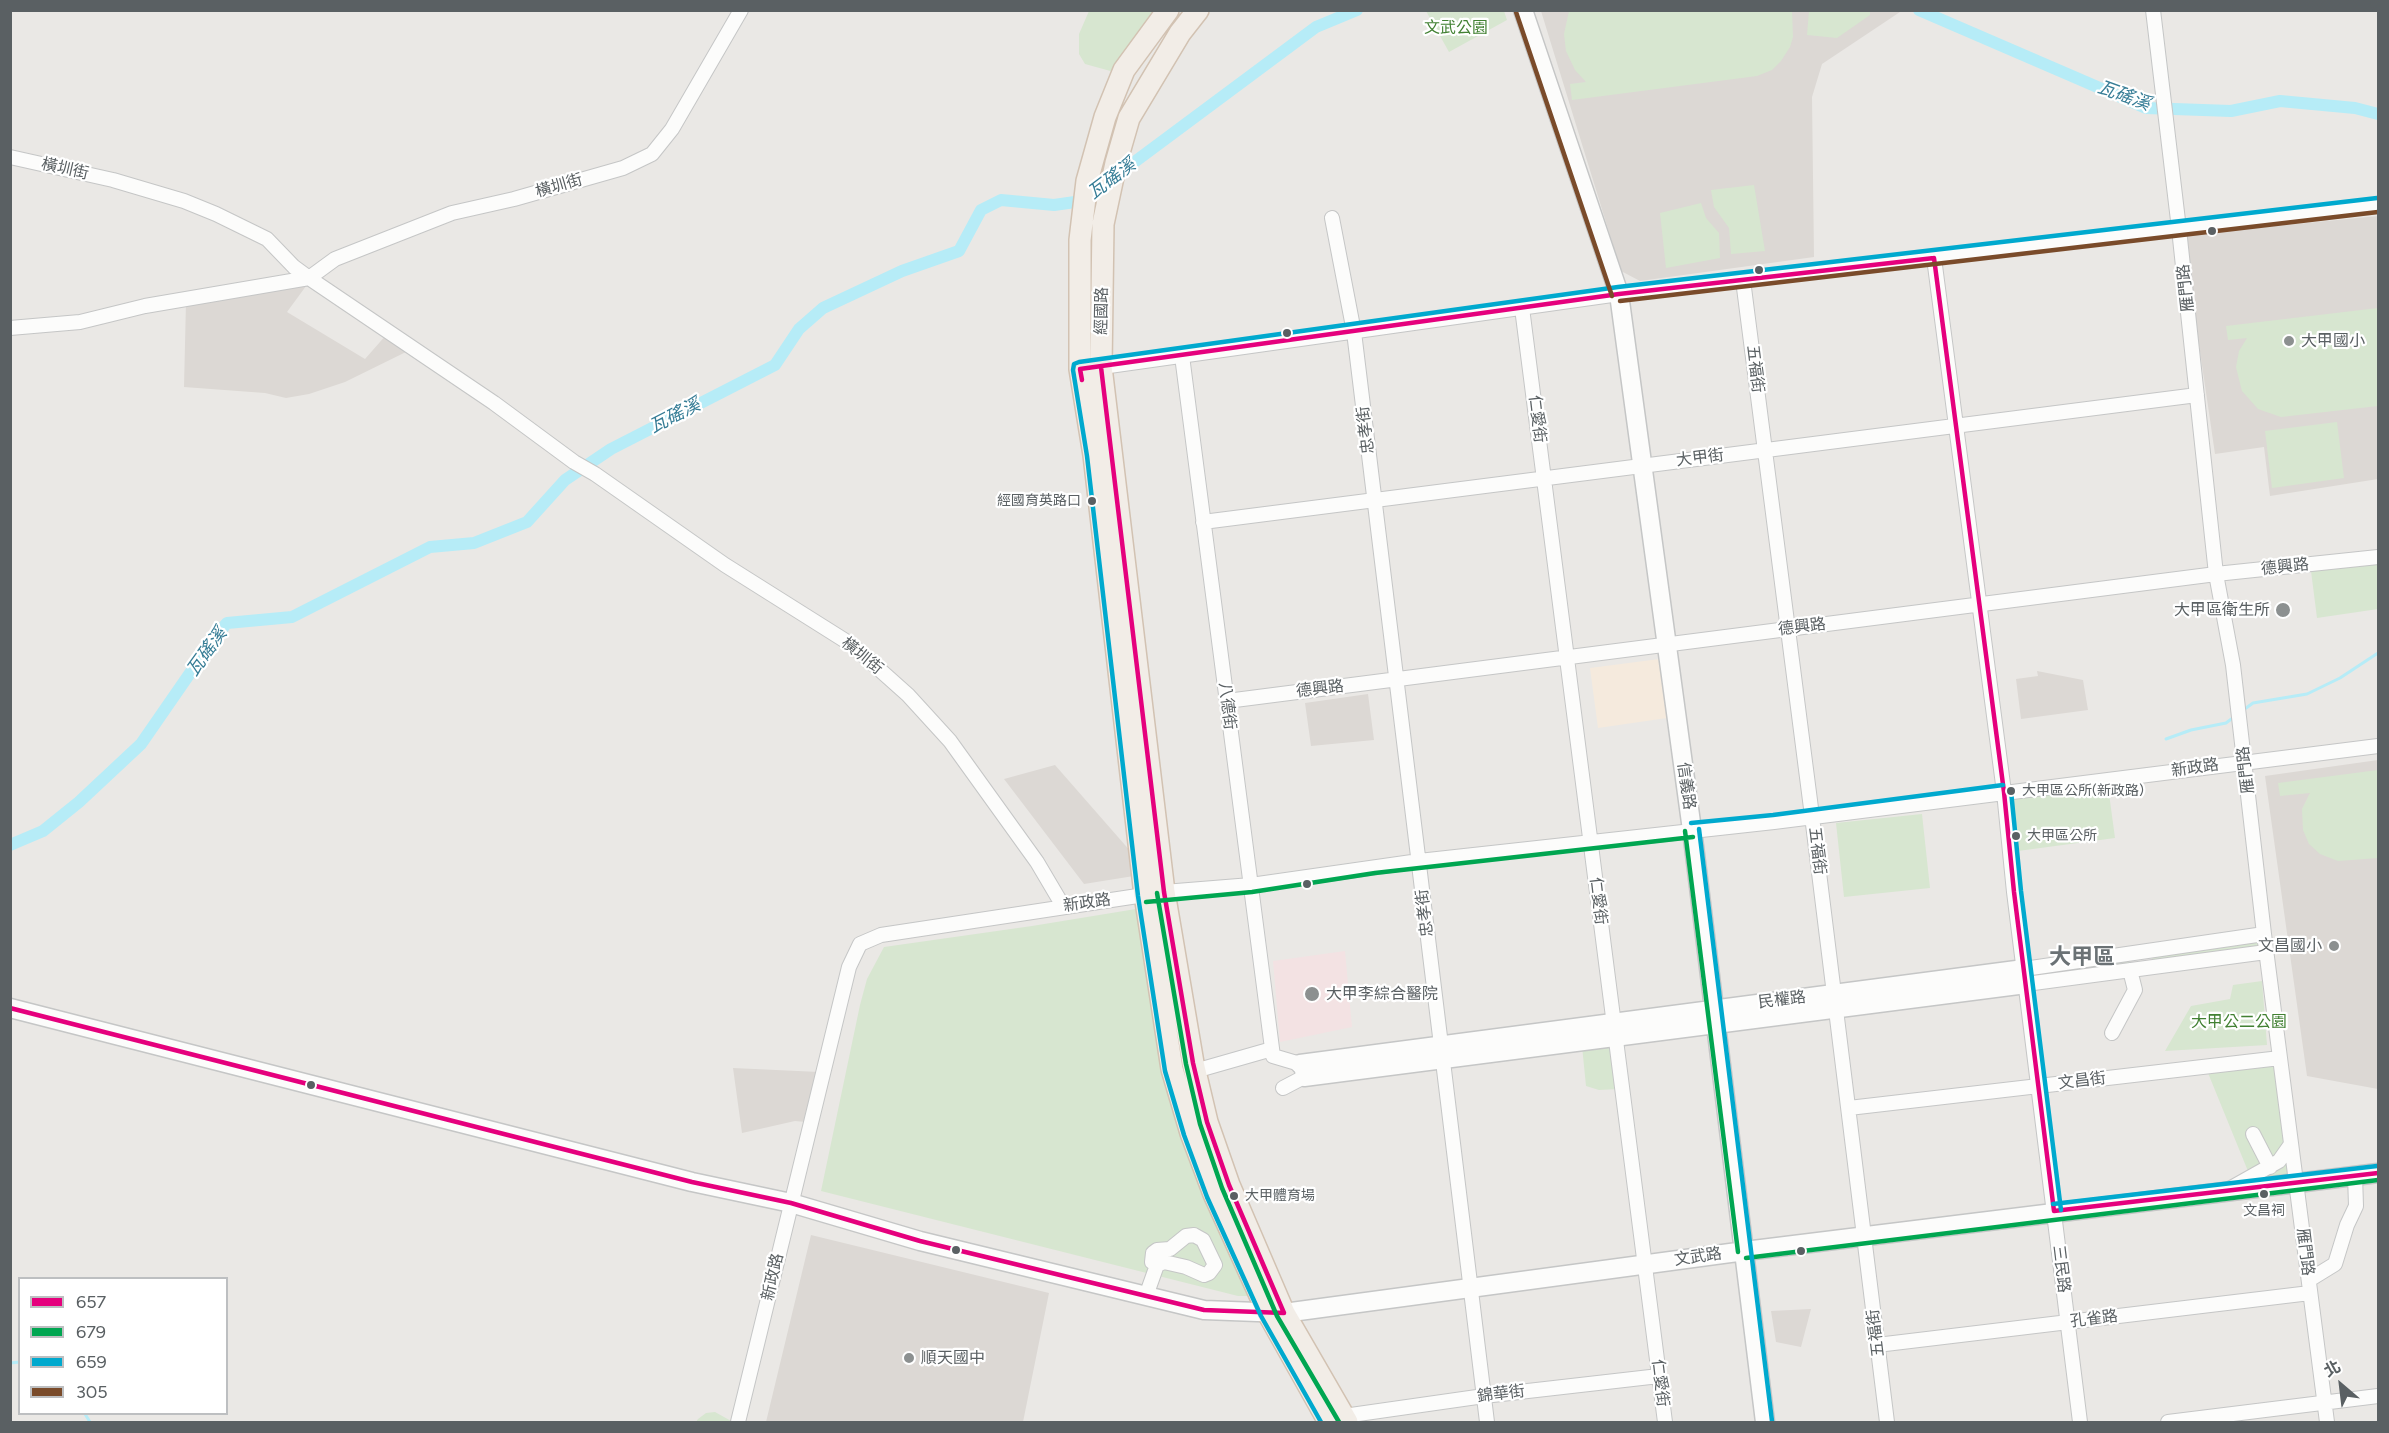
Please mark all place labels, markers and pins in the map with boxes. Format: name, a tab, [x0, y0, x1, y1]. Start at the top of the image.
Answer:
unlabelled marker	[2206, 225, 2218, 237]
unlabelled marker	[1753, 264, 1765, 276]
unlabelled marker	[1281, 327, 1293, 339]
place label: 大甲國小	[2301, 331, 2365, 351]
marker: 大甲國小	[2282, 334, 2296, 348]
place label: 經國育英路口	[997, 493, 1081, 509]
marker: 經國育英路口	[1086, 495, 1098, 507]
place label: 大甲區衛生所	[2174, 600, 2270, 620]
marker: 大甲區衛生所	[2274, 601, 2292, 619]
place label: 大甲區公所(新政路)	[2022, 783, 2144, 799]
marker: 大甲區公所(新政路)	[2005, 785, 2017, 797]
place label: 大甲區公所	[2027, 828, 2097, 844]
marker: 大甲區公所	[2010, 830, 2022, 842]
unlabelled marker	[1301, 878, 1313, 890]
place label: 文昌國小	[2258, 936, 2322, 956]
marker: 文昌國小	[2327, 939, 2341, 953]
place label: 大甲李綜合醫院	[1326, 984, 1438, 1004]
marker: 大甲李綜合醫院	[1303, 985, 1321, 1003]
unlabelled marker	[305, 1079, 317, 1091]
place label: 大甲體育場	[1245, 1188, 1315, 1204]
marker: 文昌祠	[2258, 1188, 2270, 1200]
marker: 大甲體育場	[1228, 1190, 1240, 1202]
place label: 文昌祠	[2243, 1203, 2285, 1219]
unlabelled marker	[950, 1244, 962, 1256]
unlabelled marker	[1795, 1245, 1807, 1257]
place label: 順天國中	[921, 1348, 985, 1368]
marker: 順天國中	[902, 1351, 916, 1365]

